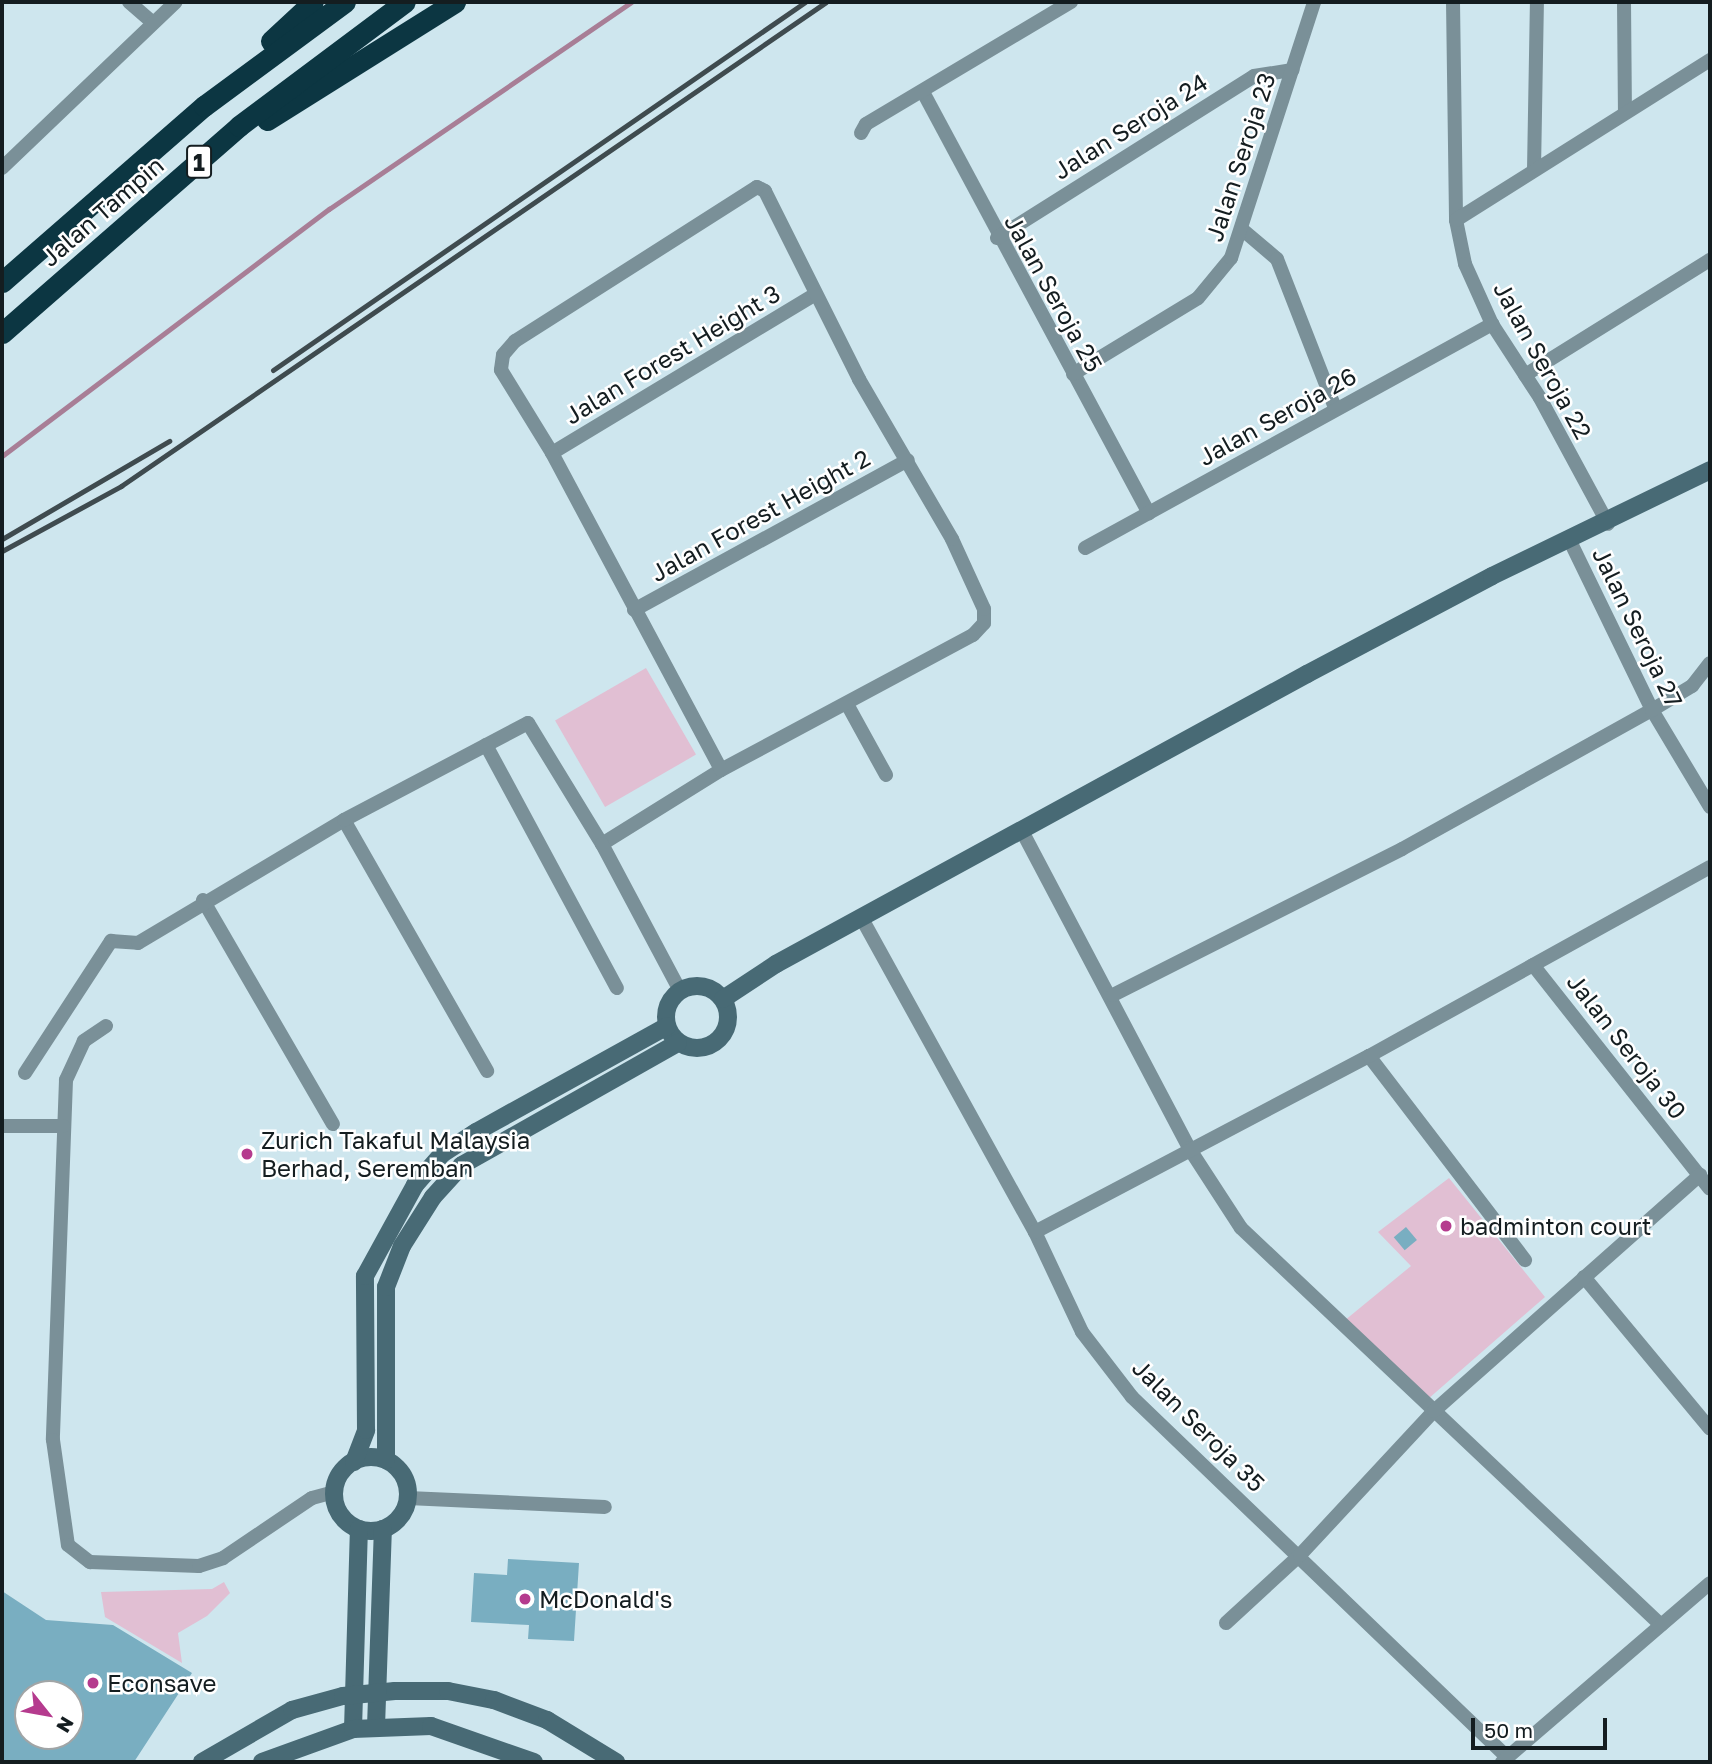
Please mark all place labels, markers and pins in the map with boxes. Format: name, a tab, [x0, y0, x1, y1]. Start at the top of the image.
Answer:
place label: Zurich Takaful Malaysia Berhad, Seremban	[261, 1126, 530, 1182]
marker: Zurich Takaful Malaysia Berhad, Seremban	[239, 1146, 255, 1162]
place label: badminton court	[1460, 1212, 1651, 1240]
marker: badminton court	[1438, 1218, 1454, 1234]
place label: McDonald's	[539, 1585, 672, 1613]
marker: McDonald's	[517, 1591, 533, 1607]
place label: Econsave	[107, 1669, 216, 1697]
marker: Econsave	[85, 1675, 101, 1691]

